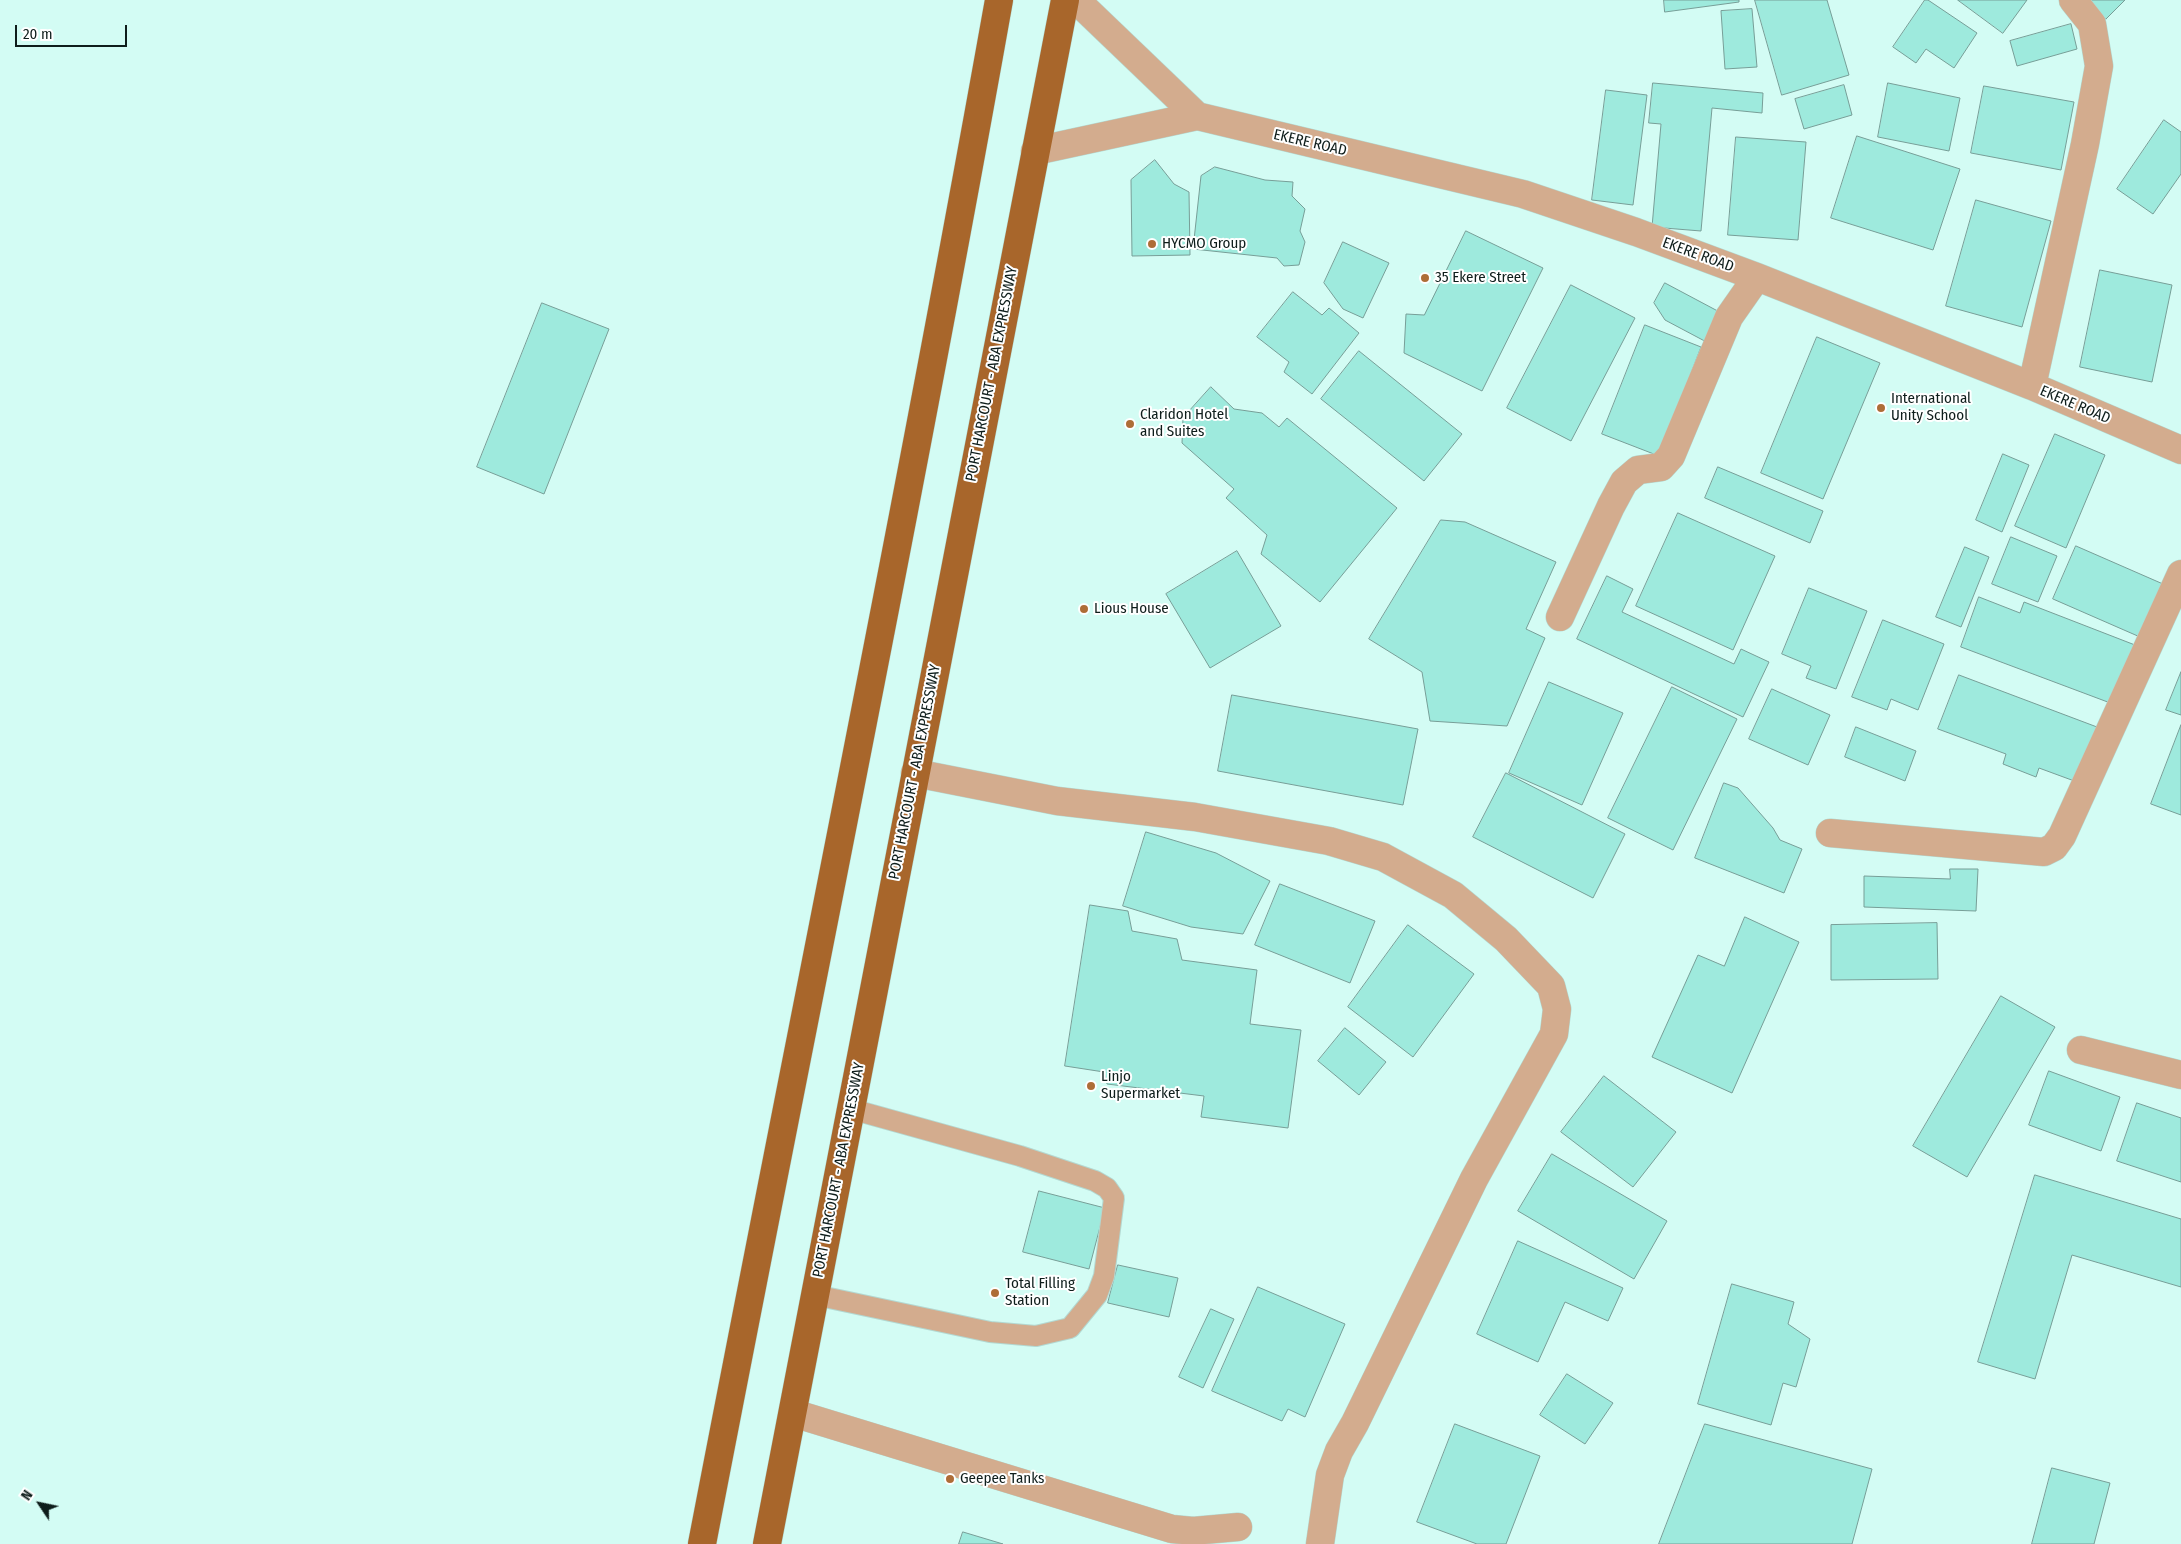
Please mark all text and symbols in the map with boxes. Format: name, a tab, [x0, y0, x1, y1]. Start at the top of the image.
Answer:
scale bar	[18, 15, 130, 47]
text: 20 m	[23, 25, 53, 43]
street label: EKERE ROAD	[1272, 126, 1348, 160]
street label: EKERE ROAD	[1660, 234, 1736, 276]
place label: HYCMO Group	[1162, 235, 1246, 253]
marker: HYCMO Group	[1146, 238, 1158, 250]
street label: PORT HARCOURT - ABA EXPRESSWAY	[962, 265, 1022, 483]
place label: 35 Ekere Street	[1435, 269, 1526, 287]
marker: 35 Ekere Street	[1419, 272, 1431, 284]
street label: EKERE ROAD	[2037, 382, 2113, 428]
place label: International Unity School	[1891, 390, 1971, 425]
marker: International Unity School	[1875, 402, 1887, 414]
place label: Claridon Hotel and Suites	[1140, 406, 1228, 441]
marker: Claridon Hotel and Suites	[1124, 418, 1136, 430]
place label: Lious House	[1094, 600, 1169, 618]
marker: Lious House	[1078, 603, 1090, 615]
street label: PORT HARCOURT - ABA EXPRESSWAY	[885, 663, 945, 881]
street label: PORT HARCOURT - ABA EXPRESSWAY	[809, 1061, 869, 1279]
place label: Linjo Supermarket	[1101, 1068, 1180, 1103]
marker: Linjo Supermarket	[1085, 1080, 1097, 1092]
place label: Total Filling Station	[1005, 1275, 1075, 1310]
marker: Total Filling Station	[989, 1287, 1001, 1299]
place label: Geepee Tanks	[960, 1470, 1045, 1488]
marker: Geepee Tanks	[944, 1473, 956, 1485]
north arrow	[15, 1479, 65, 1529]
text: N	[18, 1487, 37, 1504]

